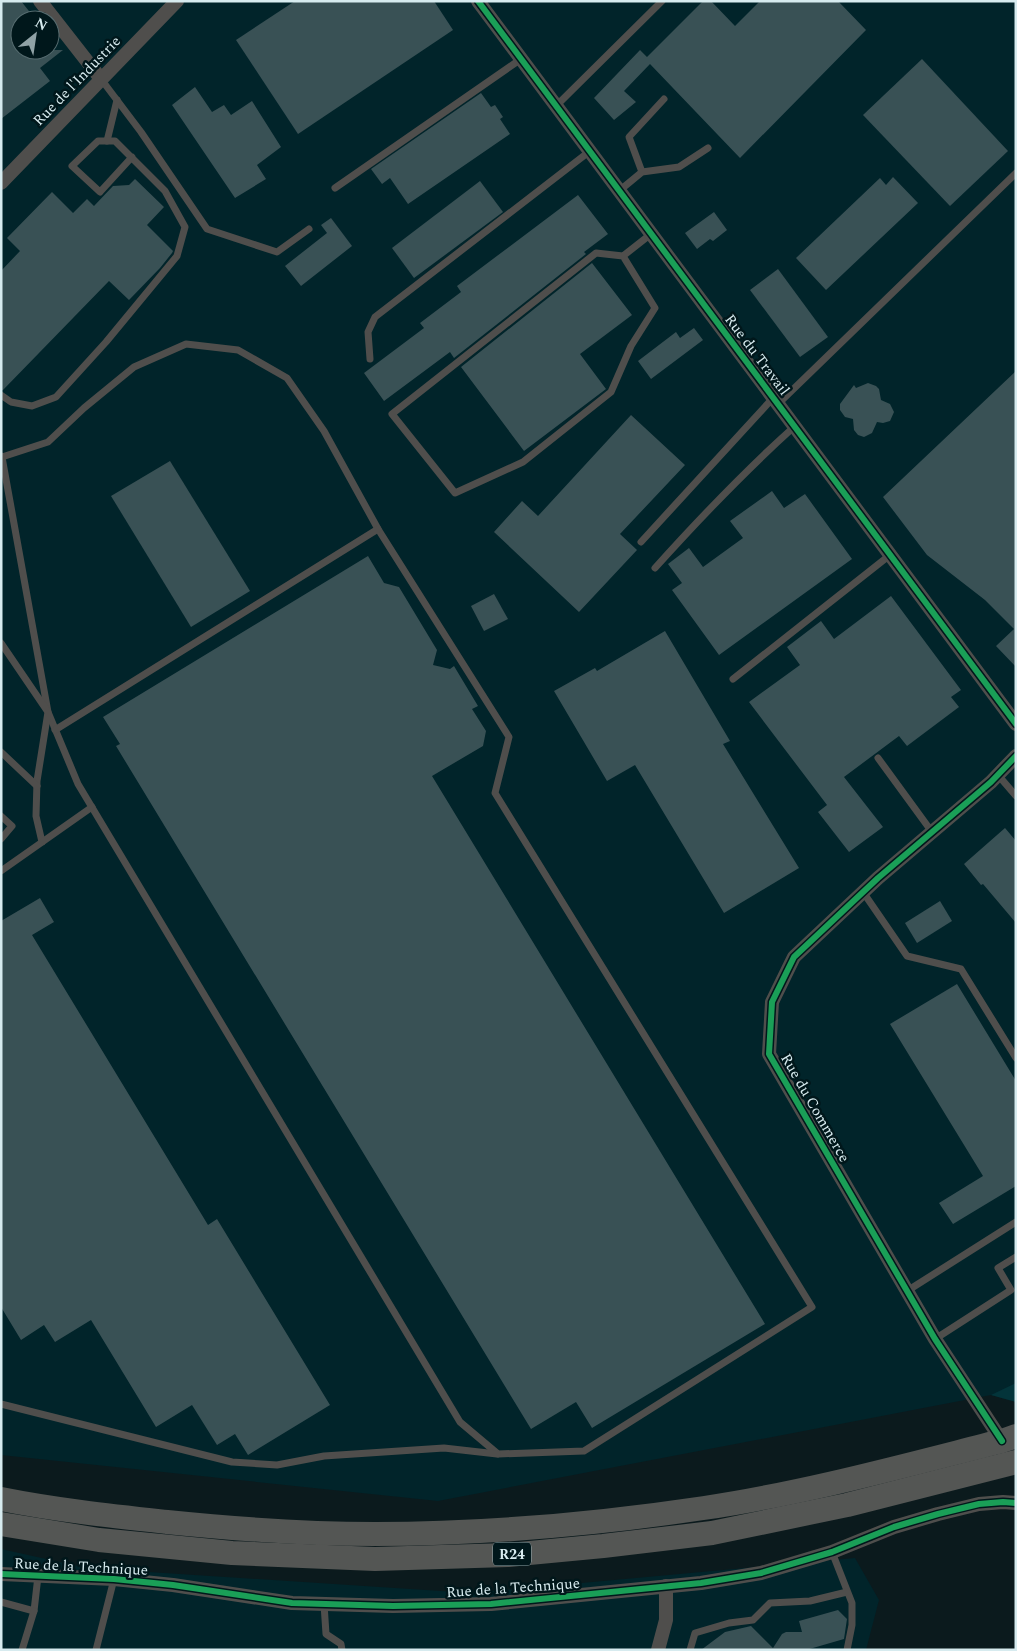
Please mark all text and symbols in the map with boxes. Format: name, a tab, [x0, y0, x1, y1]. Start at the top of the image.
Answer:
north arrow	[10, 10, 60, 60]
text: N	[31, 12, 51, 36]
street label: Rue de l'Industrie	[28, 31, 126, 131]
street label: Rue du Travail	[719, 309, 795, 401]
street label: Rue du Commerce	[774, 1049, 856, 1167]
road number: R24	[493, 1542, 531, 1566]
street label: Rue de la Technique	[13, 1552, 149, 1582]
street label: Rue de la Technique	[445, 1572, 581, 1604]

